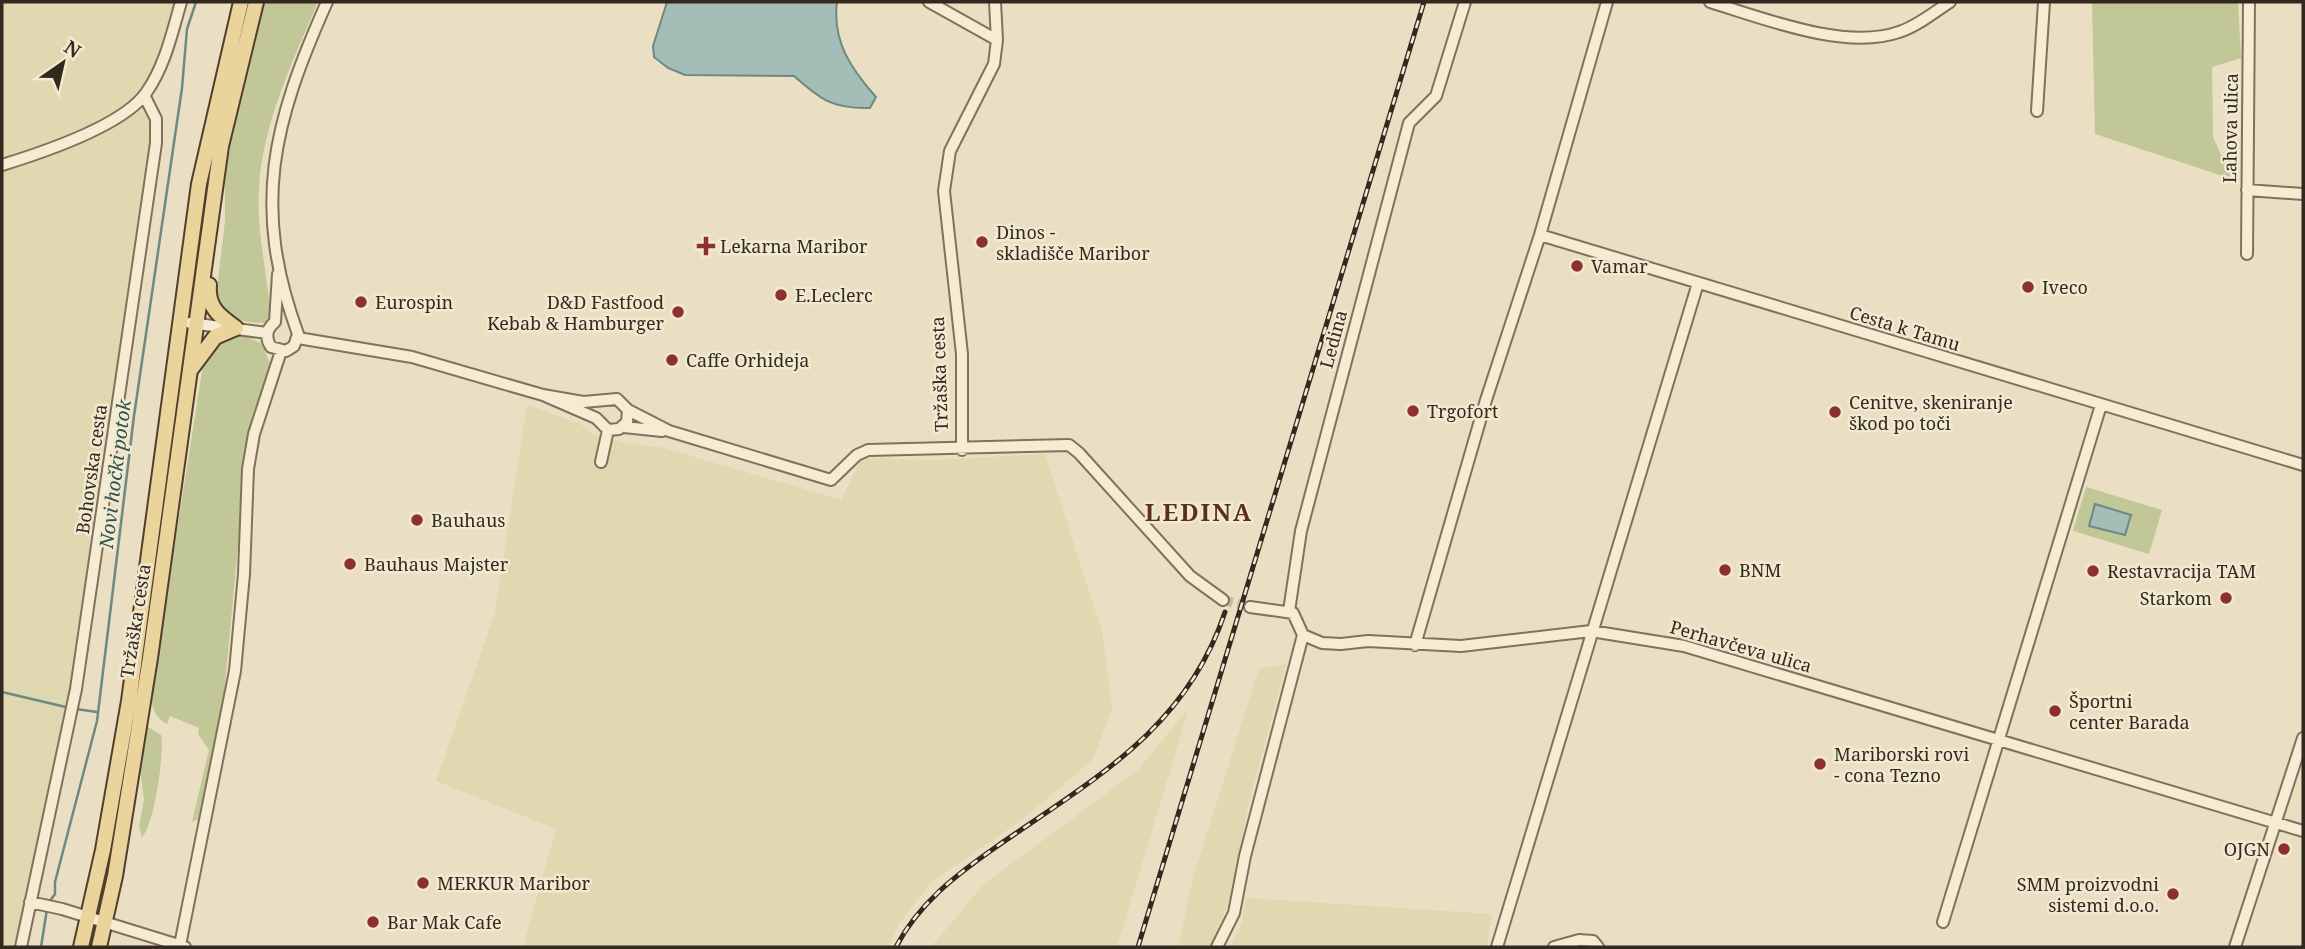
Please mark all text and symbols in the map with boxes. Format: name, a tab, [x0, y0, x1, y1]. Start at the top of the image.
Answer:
north arrow	[28, 28, 98, 98]
text: N	[59, 34, 86, 64]
street label: Lahova ulica	[2217, 73, 2243, 183]
place label: Dinos - skladišče Maribor	[996, 220, 1150, 265]
place label: Lekarna Maribor	[720, 234, 868, 258]
marker: Dinos - skladišče Maribor	[974, 234, 990, 250]
marker: Lekarna Maribor	[698, 238, 714, 254]
place label: Vamar	[1591, 254, 1648, 278]
marker: Vamar	[1569, 258, 1585, 274]
place label: Iveco	[2042, 275, 2088, 299]
marker: Iveco	[2020, 279, 2036, 295]
place label: E.Leclerc	[795, 283, 873, 307]
marker: E.Leclerc	[773, 287, 789, 303]
place label: Eurospin	[375, 290, 453, 314]
place label: D&D Fastfood Kebab & Hamburger	[487, 290, 665, 335]
marker: Eurospin	[353, 294, 369, 310]
street label: Cesta k Tamu	[1847, 300, 1964, 356]
marker: D&D Fastfood Kebab & Hamburger	[670, 304, 686, 320]
street label: Ledina	[1314, 307, 1352, 371]
street label: Tržaška cesta	[925, 316, 953, 432]
place label: Caffe Orhideja	[686, 348, 809, 372]
marker: Caffe Orhideja	[664, 352, 680, 368]
place label: Cenitve, skeniranje škod po toči	[1849, 390, 2013, 435]
water label: Novi hočki potok	[93, 397, 137, 551]
place label: Trgofort	[1427, 399, 1498, 423]
street label: Bohovska cesta	[70, 402, 112, 536]
marker: Trgofort	[1405, 403, 1421, 419]
marker: Cenitve, skeniranje škod po toči	[1827, 404, 1843, 420]
district label: LEDINA	[1145, 495, 1253, 528]
place label: Bauhaus	[431, 508, 505, 532]
marker: Bauhaus	[409, 512, 425, 528]
place label: Bauhaus Majster	[364, 552, 509, 576]
marker: Bauhaus Majster	[342, 556, 358, 572]
place label: BNM	[1739, 558, 1782, 582]
place label: Restavracija TAM	[2107, 559, 2256, 583]
street label: Tržaška cesta	[114, 562, 156, 680]
marker: BNM	[1717, 562, 1733, 578]
marker: Restavracija TAM	[2085, 563, 2101, 579]
place label: Starkom	[2140, 586, 2212, 610]
marker: Starkom	[2218, 590, 2234, 606]
street label: Perhavčeva ulica	[1667, 614, 1815, 678]
place label: Športni center Barada	[2069, 689, 2190, 734]
marker: Športni center Barada	[2047, 703, 2063, 719]
place label: Mariborski rovi - cona Tezno	[1834, 742, 1970, 787]
marker: Mariborski rovi - cona Tezno	[1812, 756, 1828, 772]
place label: OJGN	[2224, 837, 2270, 861]
marker: OJGN	[2276, 841, 2292, 857]
place label: MERKUR Maribor	[437, 871, 591, 895]
place label: SMM proizvodni sistemi d.o.o.	[2017, 872, 2159, 917]
marker: MERKUR Maribor	[415, 875, 431, 891]
marker: SMM proizvodni sistemi d.o.o.	[2165, 886, 2181, 902]
place label: Bar Mak Cafe	[387, 910, 502, 934]
marker: Bar Mak Cafe	[365, 914, 381, 930]

